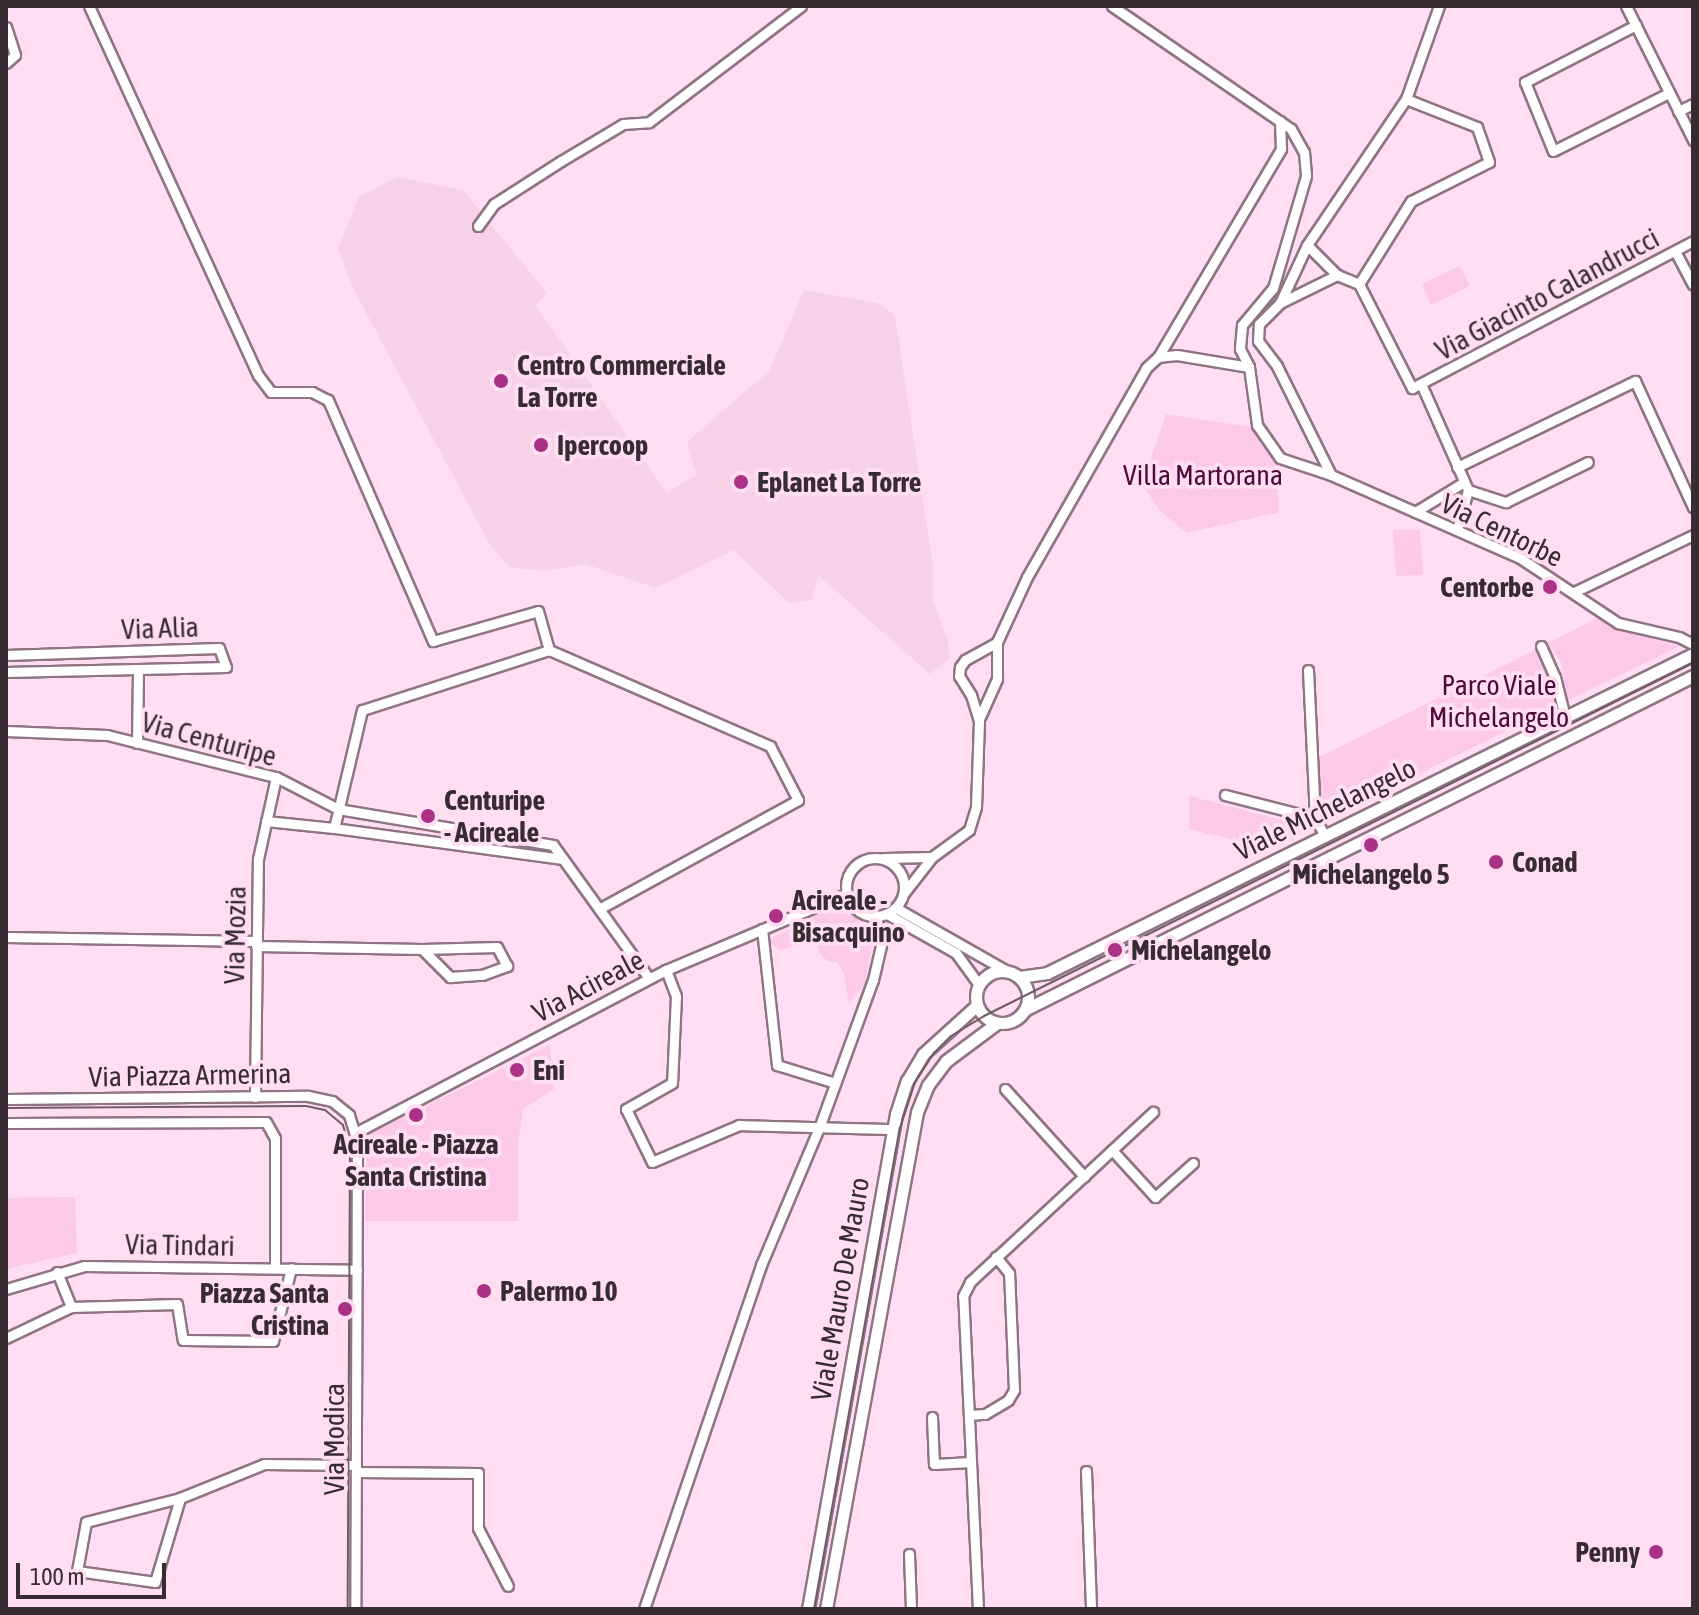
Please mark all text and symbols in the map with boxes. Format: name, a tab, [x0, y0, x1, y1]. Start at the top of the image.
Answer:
street label: Via Giacinto Calandrucci	[1429, 221, 1665, 367]
place label: Centro Commerciale La Torre	[517, 348, 726, 414]
marker: Centro Commerciale La Torre	[492, 372, 510, 390]
place label: Ipercoop	[557, 428, 648, 462]
marker: Ipercoop	[532, 436, 550, 454]
park label: Villa Martorana	[1123, 458, 1283, 492]
place label: Eplanet La Torre	[757, 465, 922, 499]
marker: Eplanet La Torre	[732, 473, 750, 491]
street label: Via Centorbe	[1436, 486, 1568, 574]
place label: Centorbe	[1440, 570, 1534, 604]
marker: Centorbe	[1541, 578, 1559, 596]
street label: Via Alia	[121, 610, 199, 646]
park label: Parco Viale Michelangelo	[1429, 668, 1569, 734]
street label: Via Centuripe	[138, 705, 280, 773]
street label: Viale Michelangelo	[1229, 751, 1421, 867]
place label: Centuripe - Acireale	[444, 783, 545, 849]
marker: Centuripe - Acireale	[419, 807, 437, 825]
marker: Michelangelo 5	[1362, 836, 1380, 854]
place label: Conad	[1512, 845, 1578, 879]
marker: Conad	[1487, 853, 1505, 871]
place label: Michelangelo 5	[1292, 857, 1450, 891]
place label: Acireale - Bisacquino	[792, 883, 905, 949]
street label: Via Mozia	[217, 886, 253, 984]
marker: Acireale - Bisacquino	[767, 907, 785, 925]
place label: Michelangelo	[1131, 933, 1271, 967]
marker: Michelangelo	[1106, 941, 1124, 959]
street label: Via Acireale	[527, 943, 649, 1029]
place label: Eni	[533, 1053, 565, 1087]
street label: Via Piazza Armerina	[88, 1056, 292, 1094]
marker: Eni	[508, 1061, 526, 1079]
marker: Acireale - Piazza Santa Cristina	[407, 1106, 425, 1124]
place label: Acireale - Piazza Santa Cristina	[333, 1127, 499, 1193]
street label: Viale Mauro De Mauro	[804, 1175, 876, 1403]
street label: Via Tindari	[125, 1227, 235, 1263]
place label: Palermo 10	[500, 1274, 618, 1308]
place label: Piazza Santa Cristina	[200, 1276, 329, 1342]
marker: Palermo 10	[475, 1282, 493, 1300]
marker: Piazza Santa Cristina	[336, 1300, 354, 1318]
street label: Via Modica	[317, 1383, 351, 1495]
place label: Penny	[1575, 1535, 1640, 1569]
marker: Penny	[1647, 1543, 1665, 1561]
scale bar	[20, 1547, 170, 1597]
text: 100 m	[30, 1563, 84, 1590]

